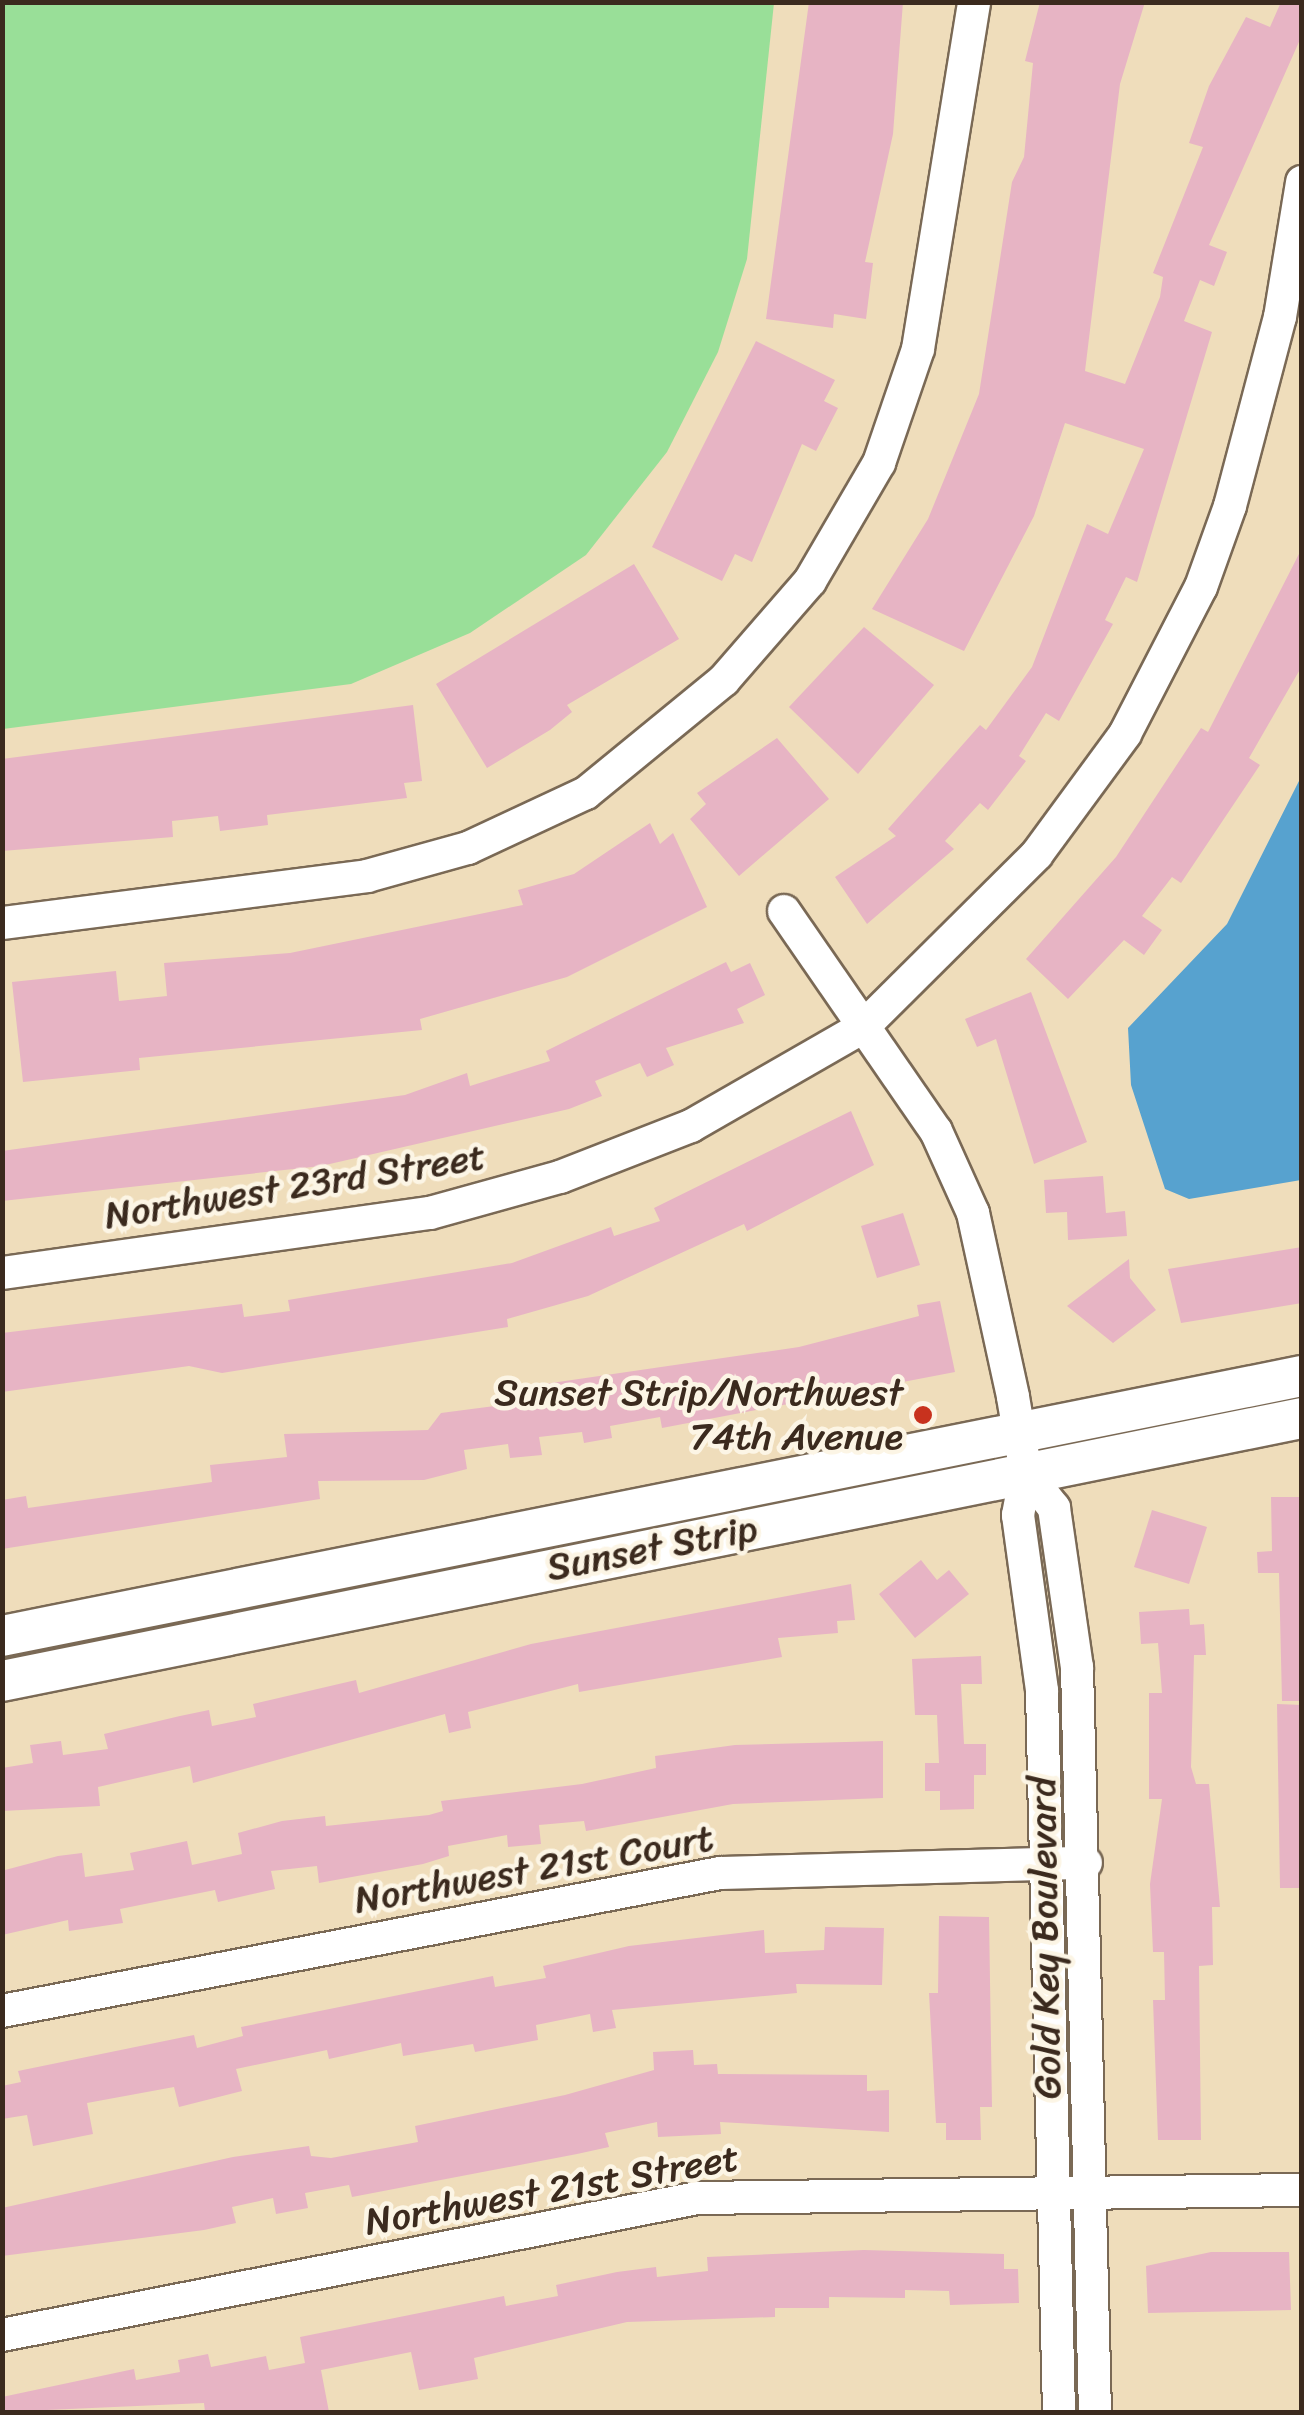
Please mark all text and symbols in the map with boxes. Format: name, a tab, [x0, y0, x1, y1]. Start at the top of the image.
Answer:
street label: Northwest 23rd Street	[101, 1133, 489, 1239]
place label: Sunset Strip/Northwest 74th Avenue	[494, 1370, 903, 1460]
marker: Sunset Strip/Northwest 74th Avenue	[912, 1404, 934, 1426]
street label: Sunset Strip	[543, 1505, 761, 1591]
street label: Gold Key Boulevard	[1019, 1777, 1071, 2099]
street label: Northwest 21st Court	[351, 1815, 717, 1923]
street label: Northwest 21st Street	[362, 2135, 742, 2245]

